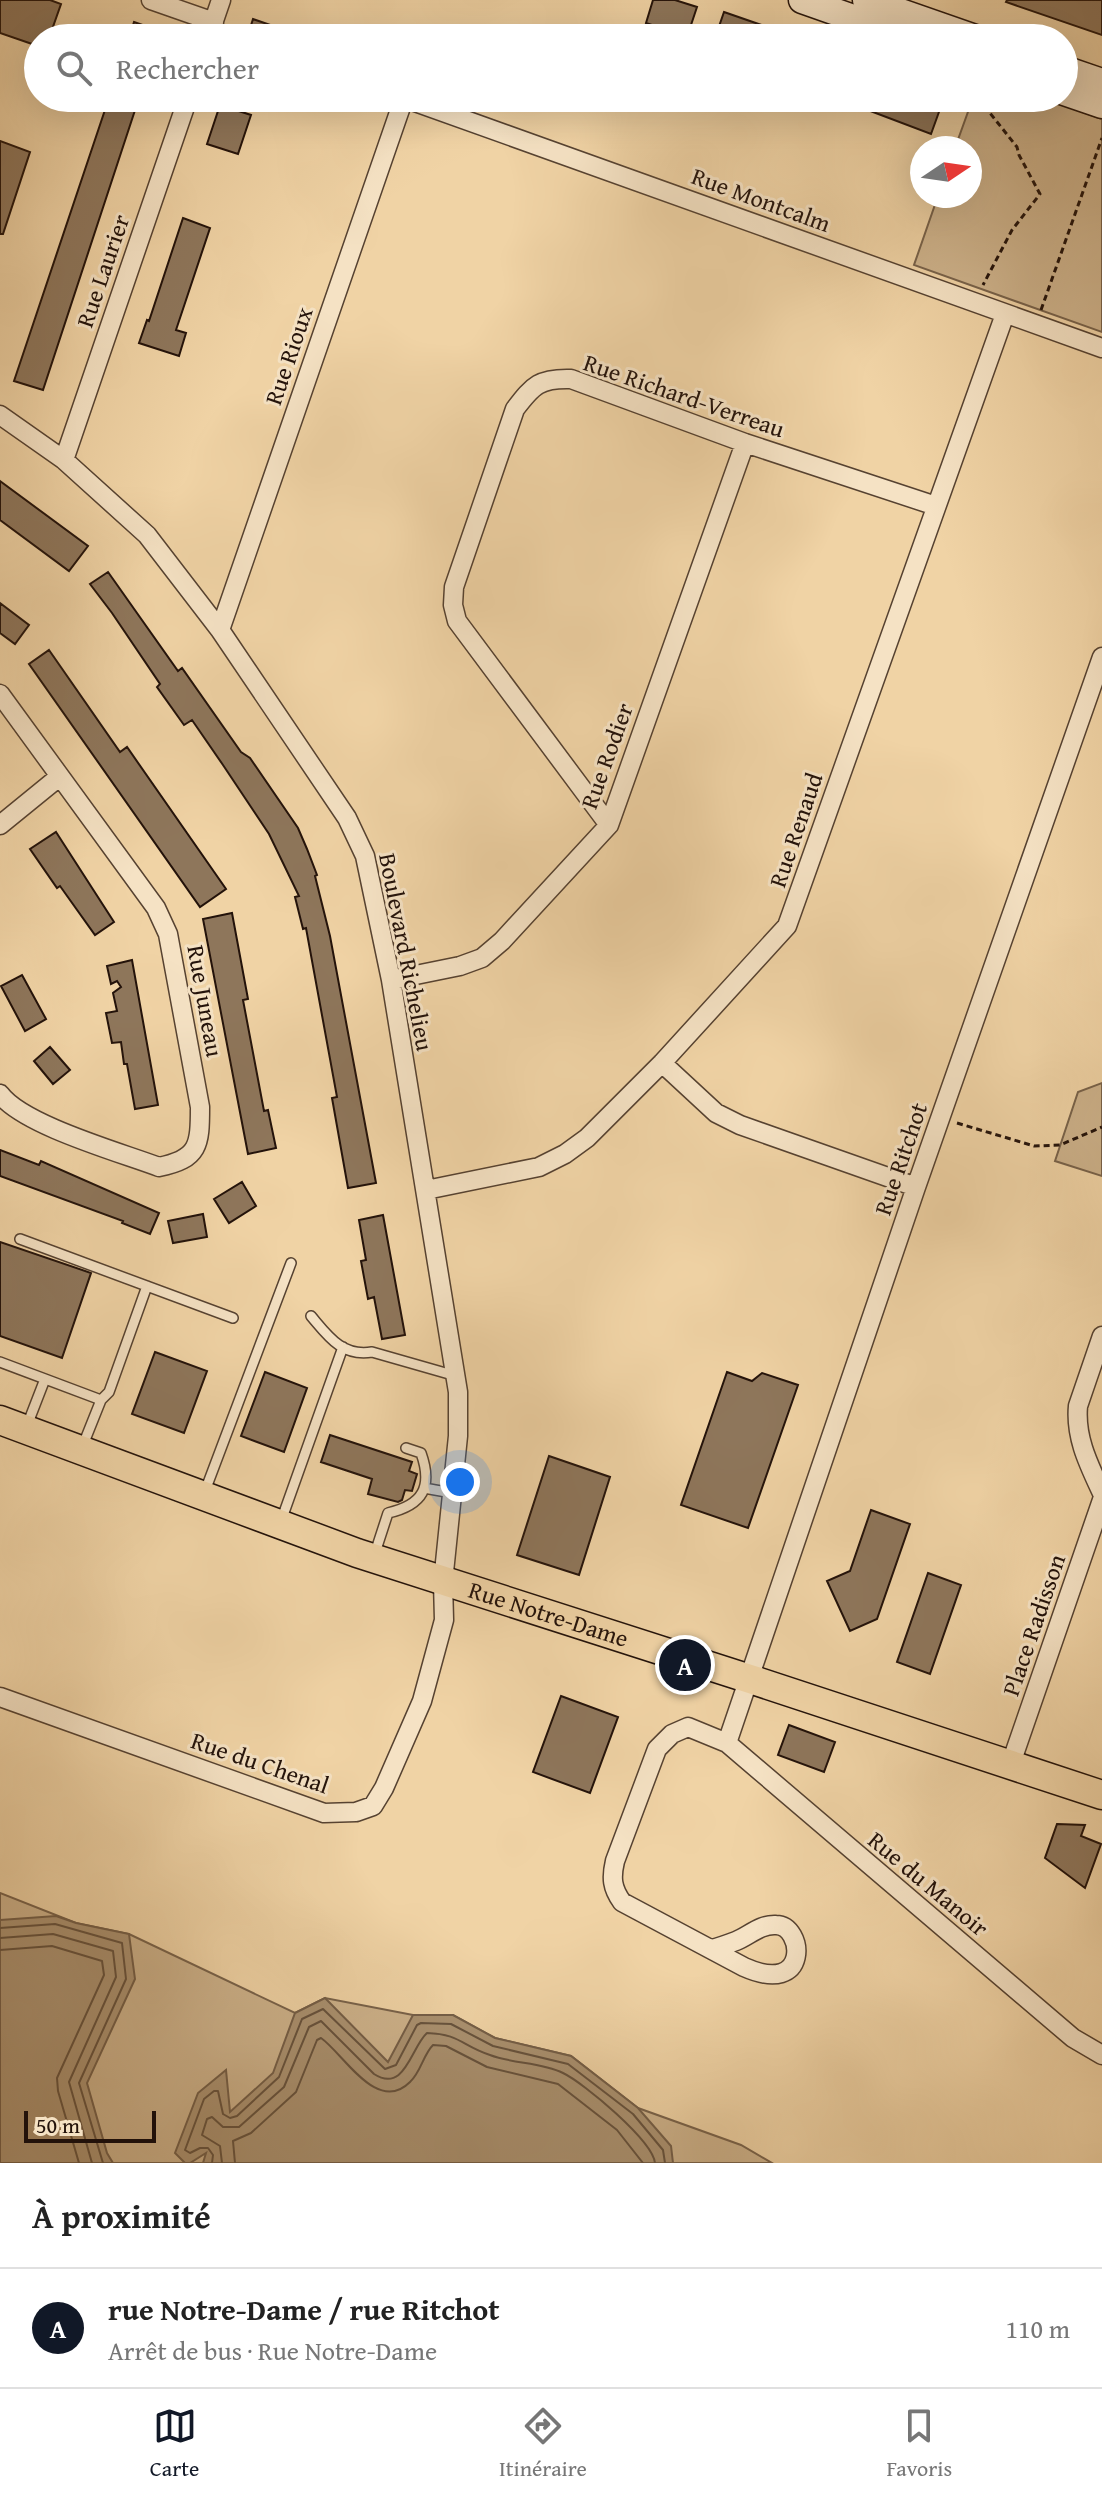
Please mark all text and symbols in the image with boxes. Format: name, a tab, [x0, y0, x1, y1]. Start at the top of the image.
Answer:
search box	[24, 24, 1078, 112]
icon: search	[52, 46, 96, 90]
text: Rechercher	[116, 46, 259, 90]
north arrow	[910, 136, 982, 208]
street label: Rue Montcalm	[687, 158, 836, 241]
street label: Rue Laurier	[67, 210, 138, 332]
street label: Rue Rioux	[255, 301, 322, 409]
street label: Rue Richard-Verreau	[579, 345, 789, 446]
street label: Rue Rodier	[571, 698, 642, 814]
street label: Rue Renaud	[760, 768, 832, 892]
street label: Boulevard Richelieu	[370, 850, 443, 1054]
street label: Rue Juneau	[178, 942, 233, 1060]
street label: Rue Ritchot	[865, 1097, 936, 1220]
your location	[440, 1462, 480, 1502]
street label: Place Radisson	[993, 1549, 1074, 1700]
street label: Rue Notre-Dame	[464, 1572, 633, 1656]
pin: A	[659, 1635, 711, 1695]
street label: Rue du Chenal	[186, 1723, 334, 1803]
street label: Rue du Manoir	[860, 1823, 996, 1945]
scale bar	[24, 2107, 156, 2143]
text: 50 m	[36, 2109, 80, 2141]
text: À proximité	[32, 2191, 211, 2240]
text: rue Notre-Dame / rue Ritchot	[108, 2287, 500, 2331]
text: A	[50, 2309, 66, 2348]
text: 110 m	[1005, 2309, 1070, 2348]
text: Arrêt de bus · Rue Notre-Dame	[108, 2331, 437, 2370]
tab: Carte	[150, 2404, 199, 2484]
tab: Itinéraire	[499, 2404, 587, 2484]
tab: Favoris	[886, 2404, 952, 2484]

